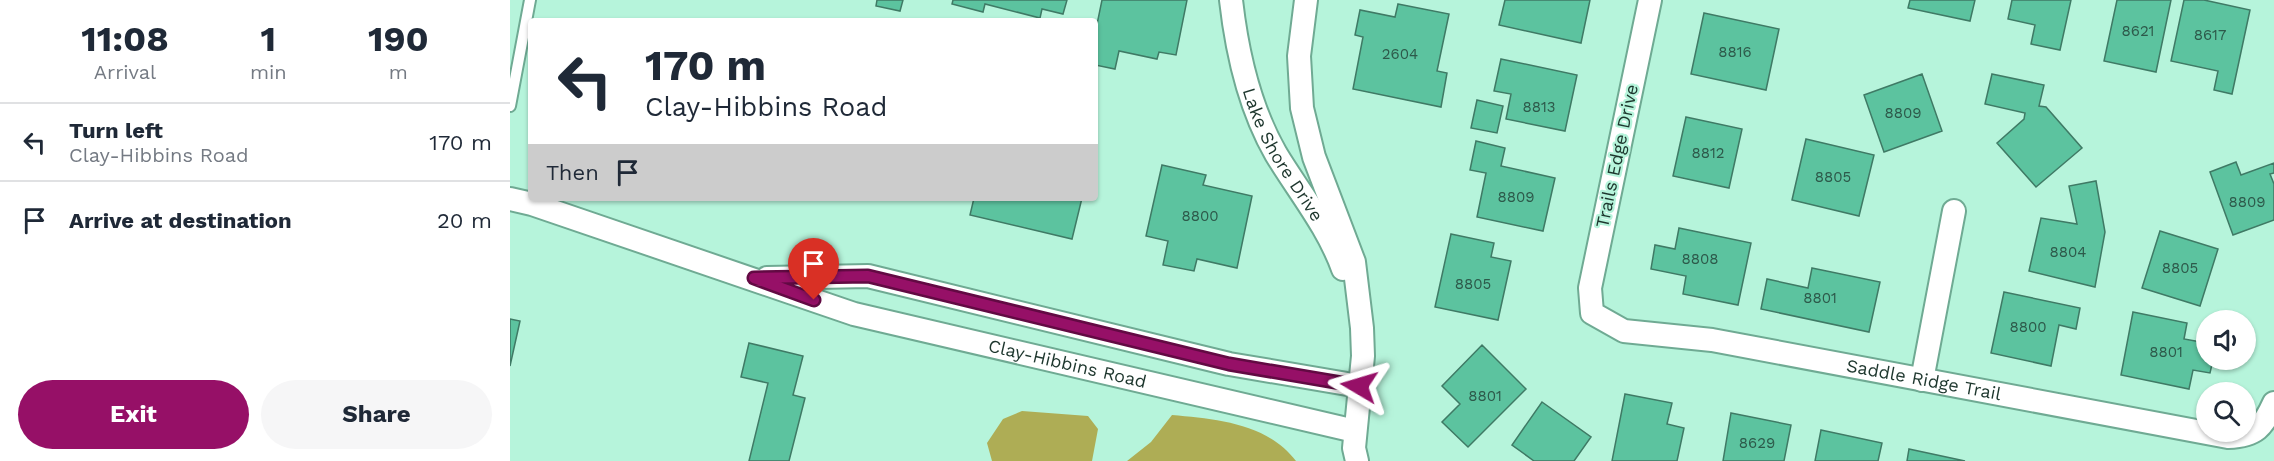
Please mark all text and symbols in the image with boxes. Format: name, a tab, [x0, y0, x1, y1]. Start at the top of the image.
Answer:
text: 11:08	[81, 18, 169, 60]
text: 1	[261, 18, 276, 60]
text: 190	[368, 18, 429, 60]
house number: 8621	[2122, 22, 2154, 40]
house number: 8617	[2194, 26, 2226, 44]
text: 170 m	[645, 41, 766, 90]
icon: left	[546, 42, 624, 120]
house number: 8816	[1718, 43, 1752, 61]
house number: 2604	[1382, 45, 1418, 63]
text: Arrival	[94, 60, 156, 84]
text: min	[250, 60, 287, 84]
text: m	[389, 60, 408, 84]
street label: Trails Edge Drive	[1591, 82, 1642, 230]
street label: Lake Shore Drive	[1239, 85, 1328, 225]
text: Clay-Hibbins Road	[645, 91, 887, 123]
house number: 8813	[1522, 98, 1556, 116]
house number: 8809	[1884, 104, 1922, 122]
text: Turn left	[69, 118, 163, 143]
icon: left	[18, 126, 51, 159]
text: 170 m	[429, 130, 492, 155]
text: Clay-Hibbins Road	[69, 143, 249, 167]
house number: 8812	[1691, 144, 1725, 162]
icon: arrive	[611, 156, 644, 189]
text: Then	[546, 160, 599, 185]
house number: 8805	[1815, 168, 1851, 186]
house number: 8809	[1497, 188, 1535, 206]
house number: 8809	[2228, 193, 2266, 211]
icon: arrive	[18, 204, 51, 237]
house number: 8800	[1181, 207, 1219, 225]
text: Arrive at destination	[69, 208, 292, 233]
text: 20 m	[437, 208, 492, 233]
pin	[788, 238, 839, 300]
house number: 8804	[2050, 243, 2086, 261]
icon: arrive	[797, 247, 830, 280]
house number: 8808	[1681, 250, 1719, 268]
house number: 8805	[2162, 259, 2198, 277]
house number: 8805	[1455, 275, 1491, 293]
house number: 8801	[1803, 289, 1837, 307]
map controls	[2196, 310, 2256, 442]
button: sound	[2196, 310, 2256, 370]
house number: 8800	[2009, 318, 2047, 336]
street label: Clay-Hibbins Road	[986, 335, 1149, 392]
house number: 8801	[2149, 343, 2183, 361]
position arrow	[1327, 354, 1391, 418]
street label: Saddle Ridge Trail	[1845, 355, 2004, 404]
button: Exit	[18, 380, 249, 449]
button: Share	[261, 380, 492, 449]
button: search	[2196, 382, 2256, 442]
house number: 8801	[1468, 387, 1502, 405]
house number: 8629	[1739, 434, 1775, 452]

